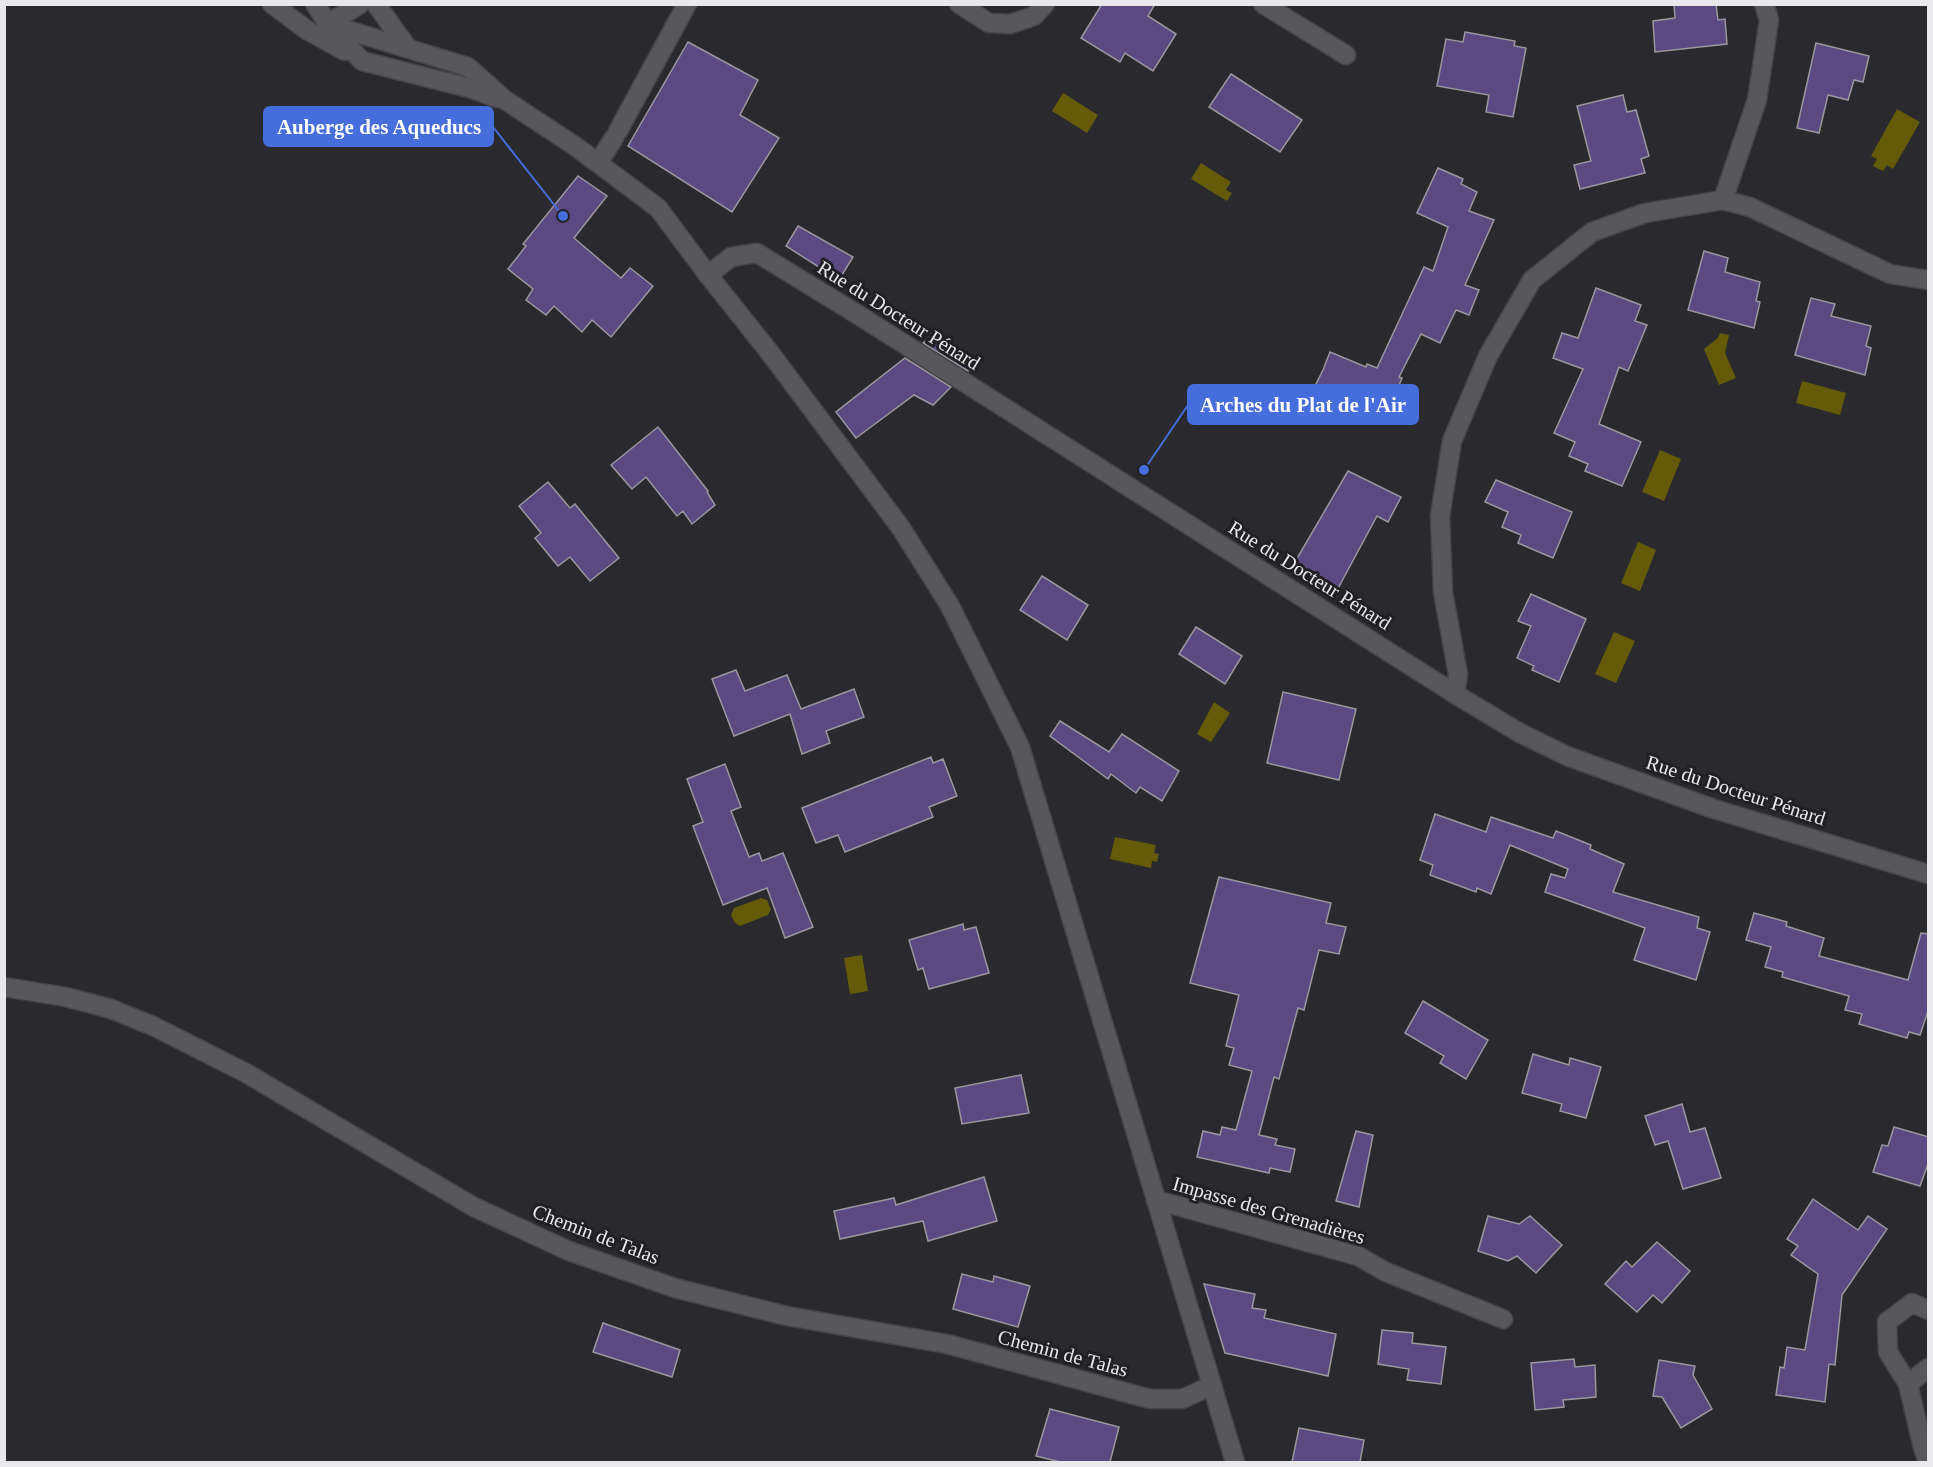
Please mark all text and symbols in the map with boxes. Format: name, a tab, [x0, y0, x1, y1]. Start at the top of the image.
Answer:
callout: Auberge des Aqueducs	[264, 107, 493, 146]
text: Auberge des Aqueducs	[277, 115, 481, 139]
street label: Rue du Docteur Pénard	[814, 256, 984, 374]
callout: Arches du Plat de l'Air	[1188, 385, 1418, 424]
text: Arches du Plat de l'Air	[1200, 393, 1406, 417]
street label: Rue du Docteur Pénard	[1225, 516, 1395, 634]
street label: Rue du Docteur Pénard	[1644, 751, 1828, 829]
street label: Impasse des Grenadières	[1170, 1172, 1368, 1249]
street label: Chemin de Talas	[530, 1200, 663, 1268]
street label: Chemin de Talas	[996, 1325, 1131, 1381]

